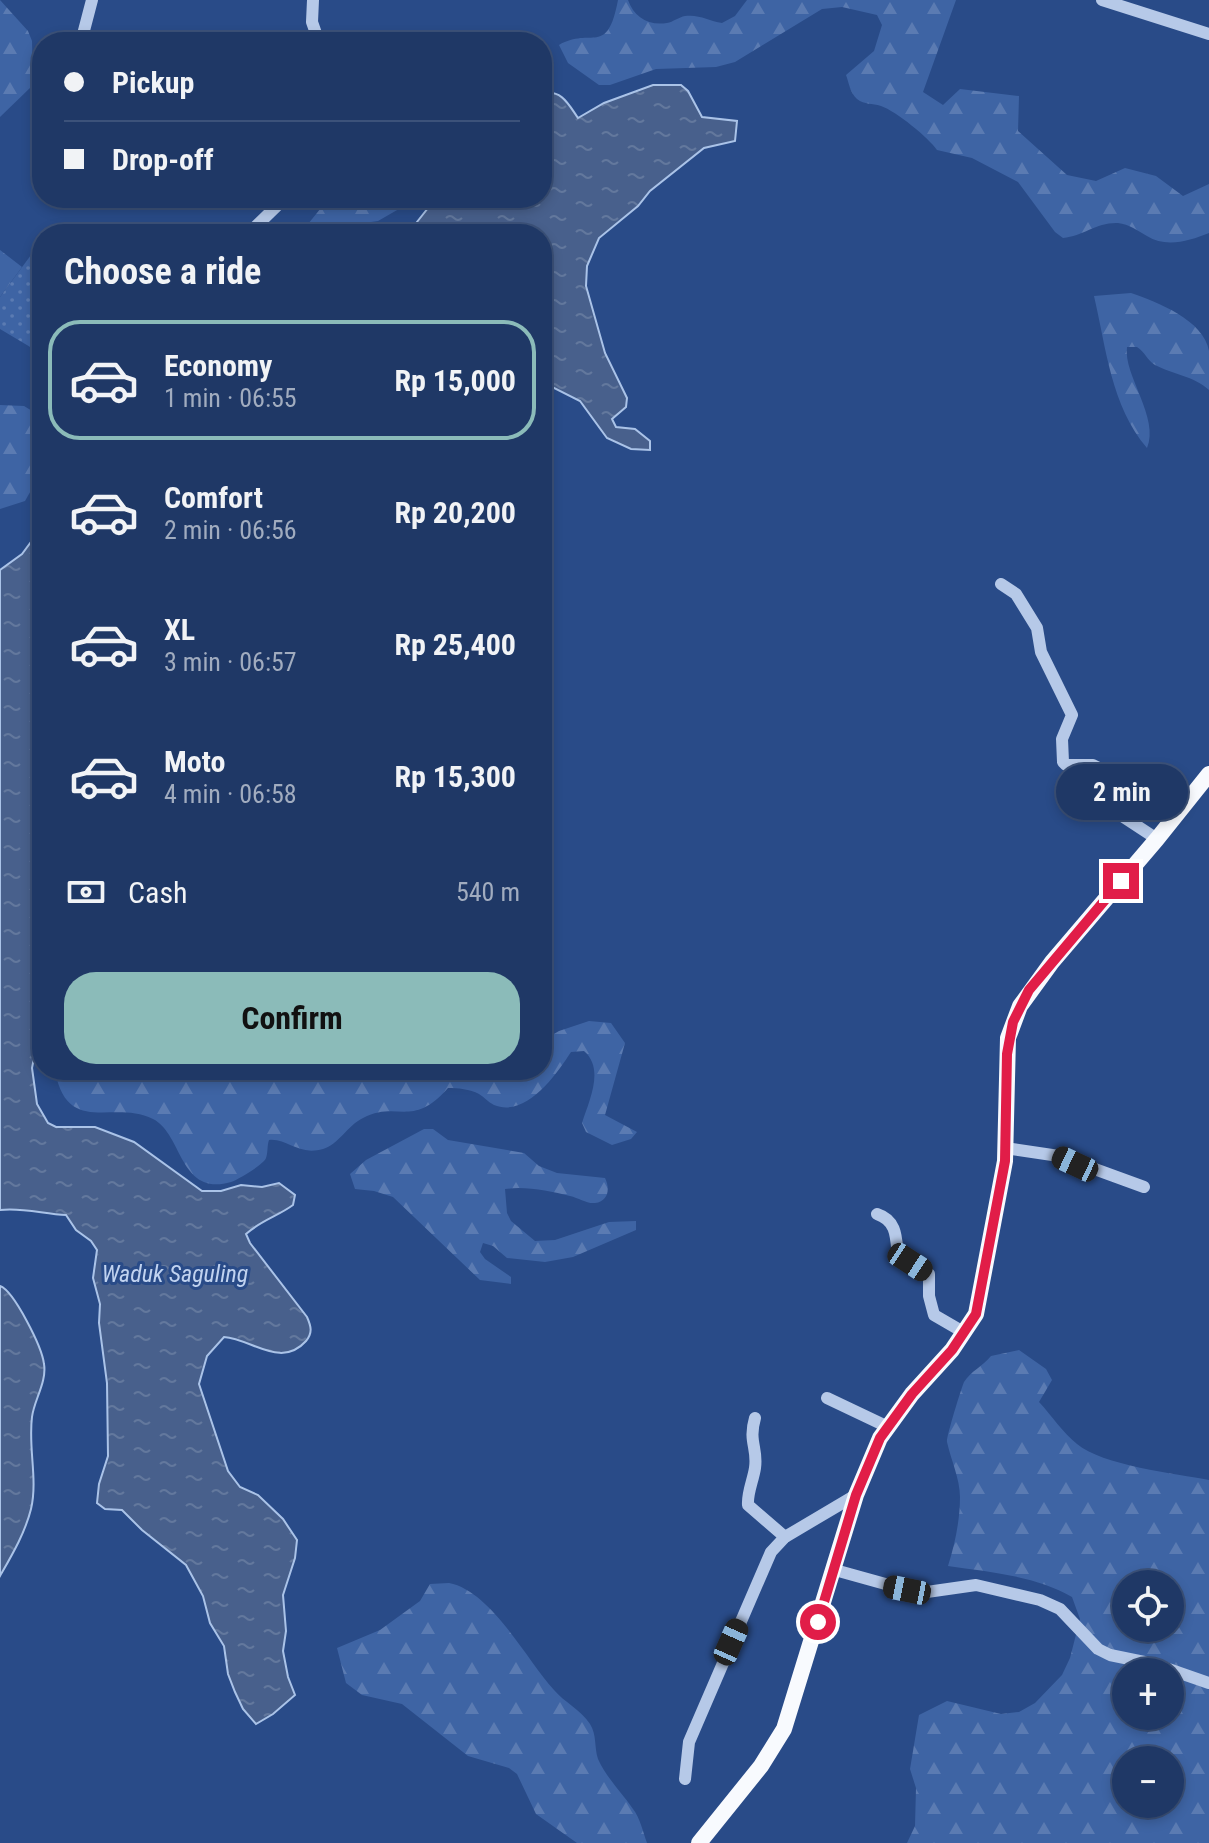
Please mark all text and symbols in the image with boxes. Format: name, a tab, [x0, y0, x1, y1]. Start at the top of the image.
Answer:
text: Pickup	[112, 65, 194, 100]
text: Drop-off	[112, 142, 214, 177]
text: Choose a ride	[64, 251, 261, 293]
icon: car	[68, 344, 140, 416]
text: Economy	[164, 348, 272, 383]
text: Rp 15,000	[394, 363, 516, 398]
text: 1 min · 06:55	[164, 383, 297, 413]
icon: car	[68, 476, 140, 548]
text: Comfort	[164, 480, 263, 515]
text: Rp 20,200	[394, 495, 516, 530]
text: 2 min · 06:56	[164, 515, 297, 545]
icon: car	[68, 608, 140, 680]
text: XL	[164, 612, 195, 647]
text: Rp 25,400	[394, 627, 516, 662]
text: 3 min · 06:57	[164, 647, 297, 677]
icon: car	[68, 740, 140, 812]
text: Moto	[164, 744, 225, 779]
text: Rp 15,300	[394, 759, 516, 794]
callout: 2 min	[1055, 765, 1187, 821]
text: 2 min	[1093, 777, 1151, 807]
text: 4 min · 06:58	[164, 779, 297, 809]
route end	[1103, 863, 1139, 899]
icon: cash	[64, 870, 108, 914]
text: Cash	[128, 875, 188, 910]
text: 540 m	[456, 877, 520, 907]
button: Confirm	[64, 972, 520, 1064]
car	[1048, 1143, 1102, 1185]
car	[883, 1239, 937, 1285]
water label: Waduk Saguling	[102, 1260, 248, 1288]
map controls	[1112, 1570, 1184, 1818]
button: locate	[1112, 1570, 1184, 1642]
car	[881, 1574, 933, 1606]
route start	[800, 1604, 836, 1640]
car	[710, 1615, 752, 1669]
button: +	[1112, 1658, 1184, 1730]
button: −	[1112, 1746, 1184, 1818]

